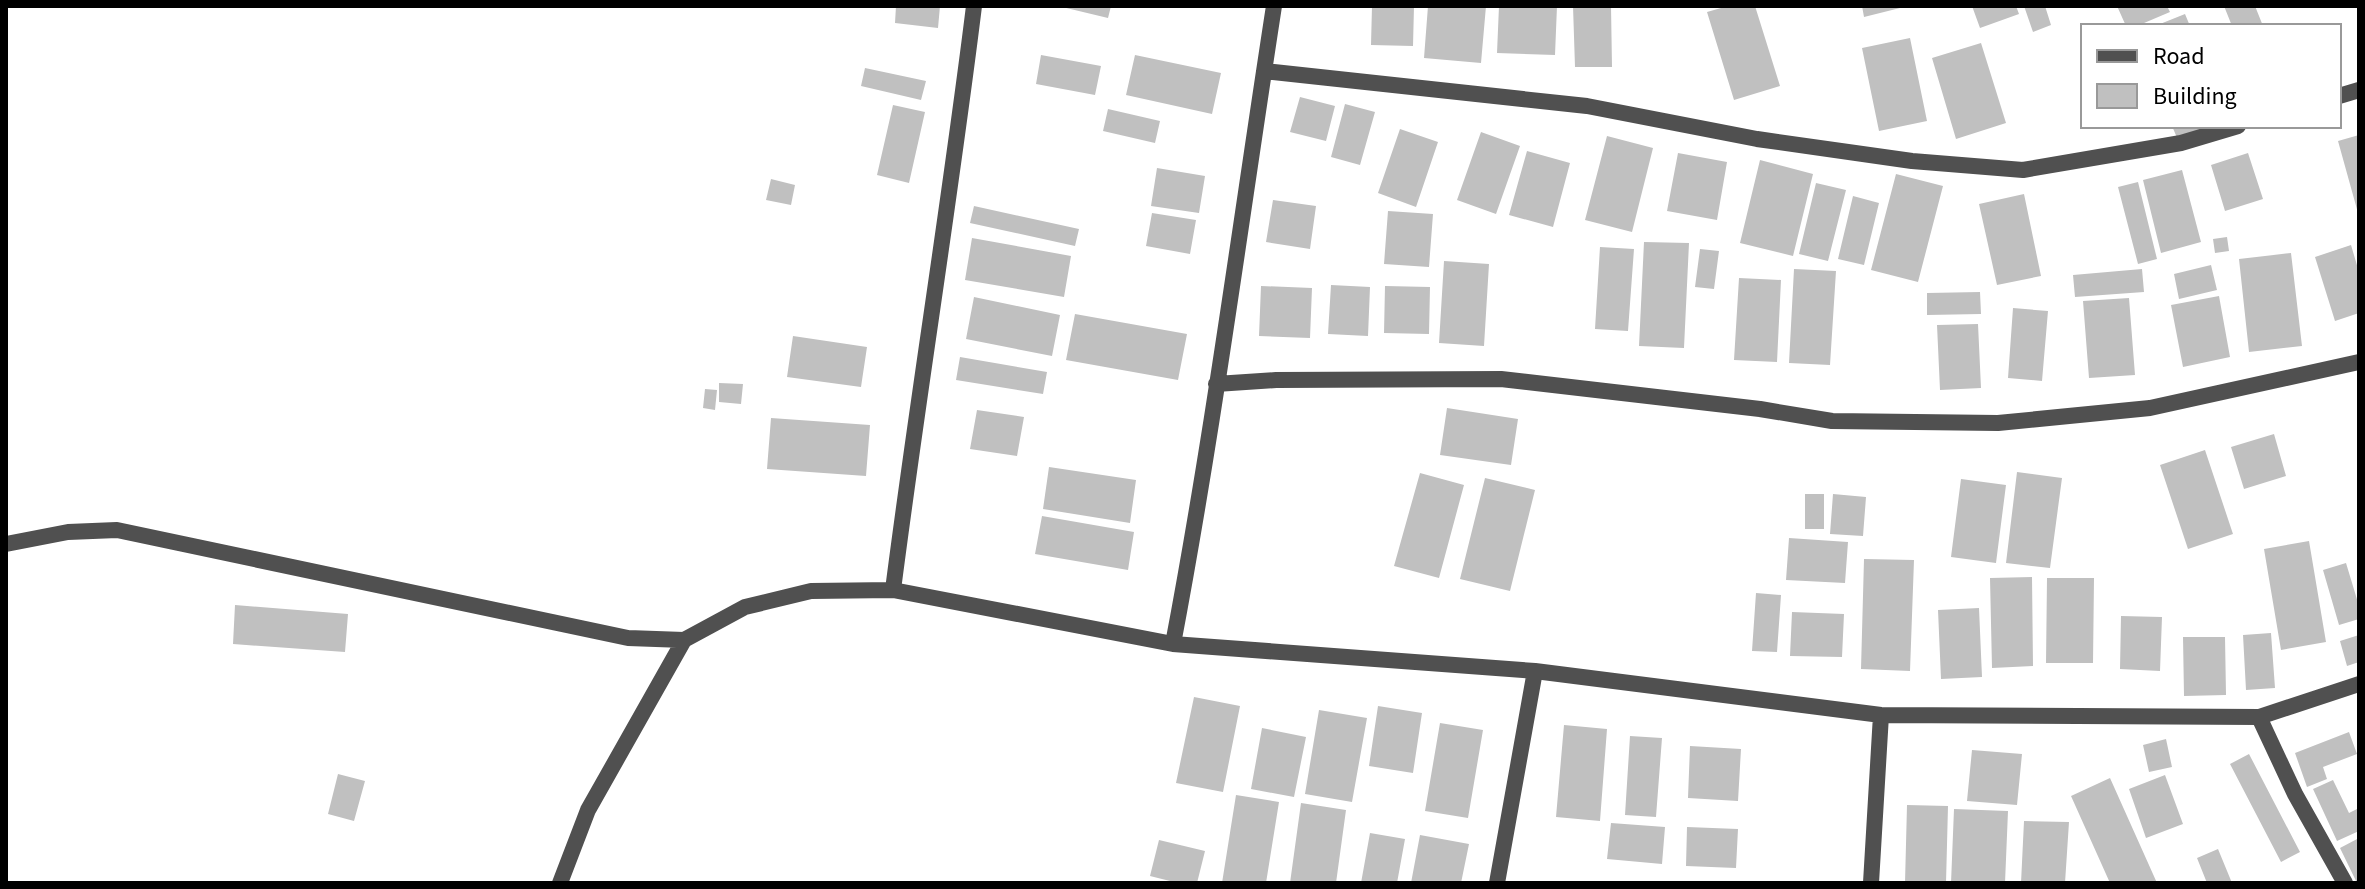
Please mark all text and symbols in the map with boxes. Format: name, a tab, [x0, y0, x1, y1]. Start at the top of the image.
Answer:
legend	[2081, 24, 2341, 128]
text: Road	[2153, 39, 2205, 74]
text: Building	[2153, 79, 2237, 114]

